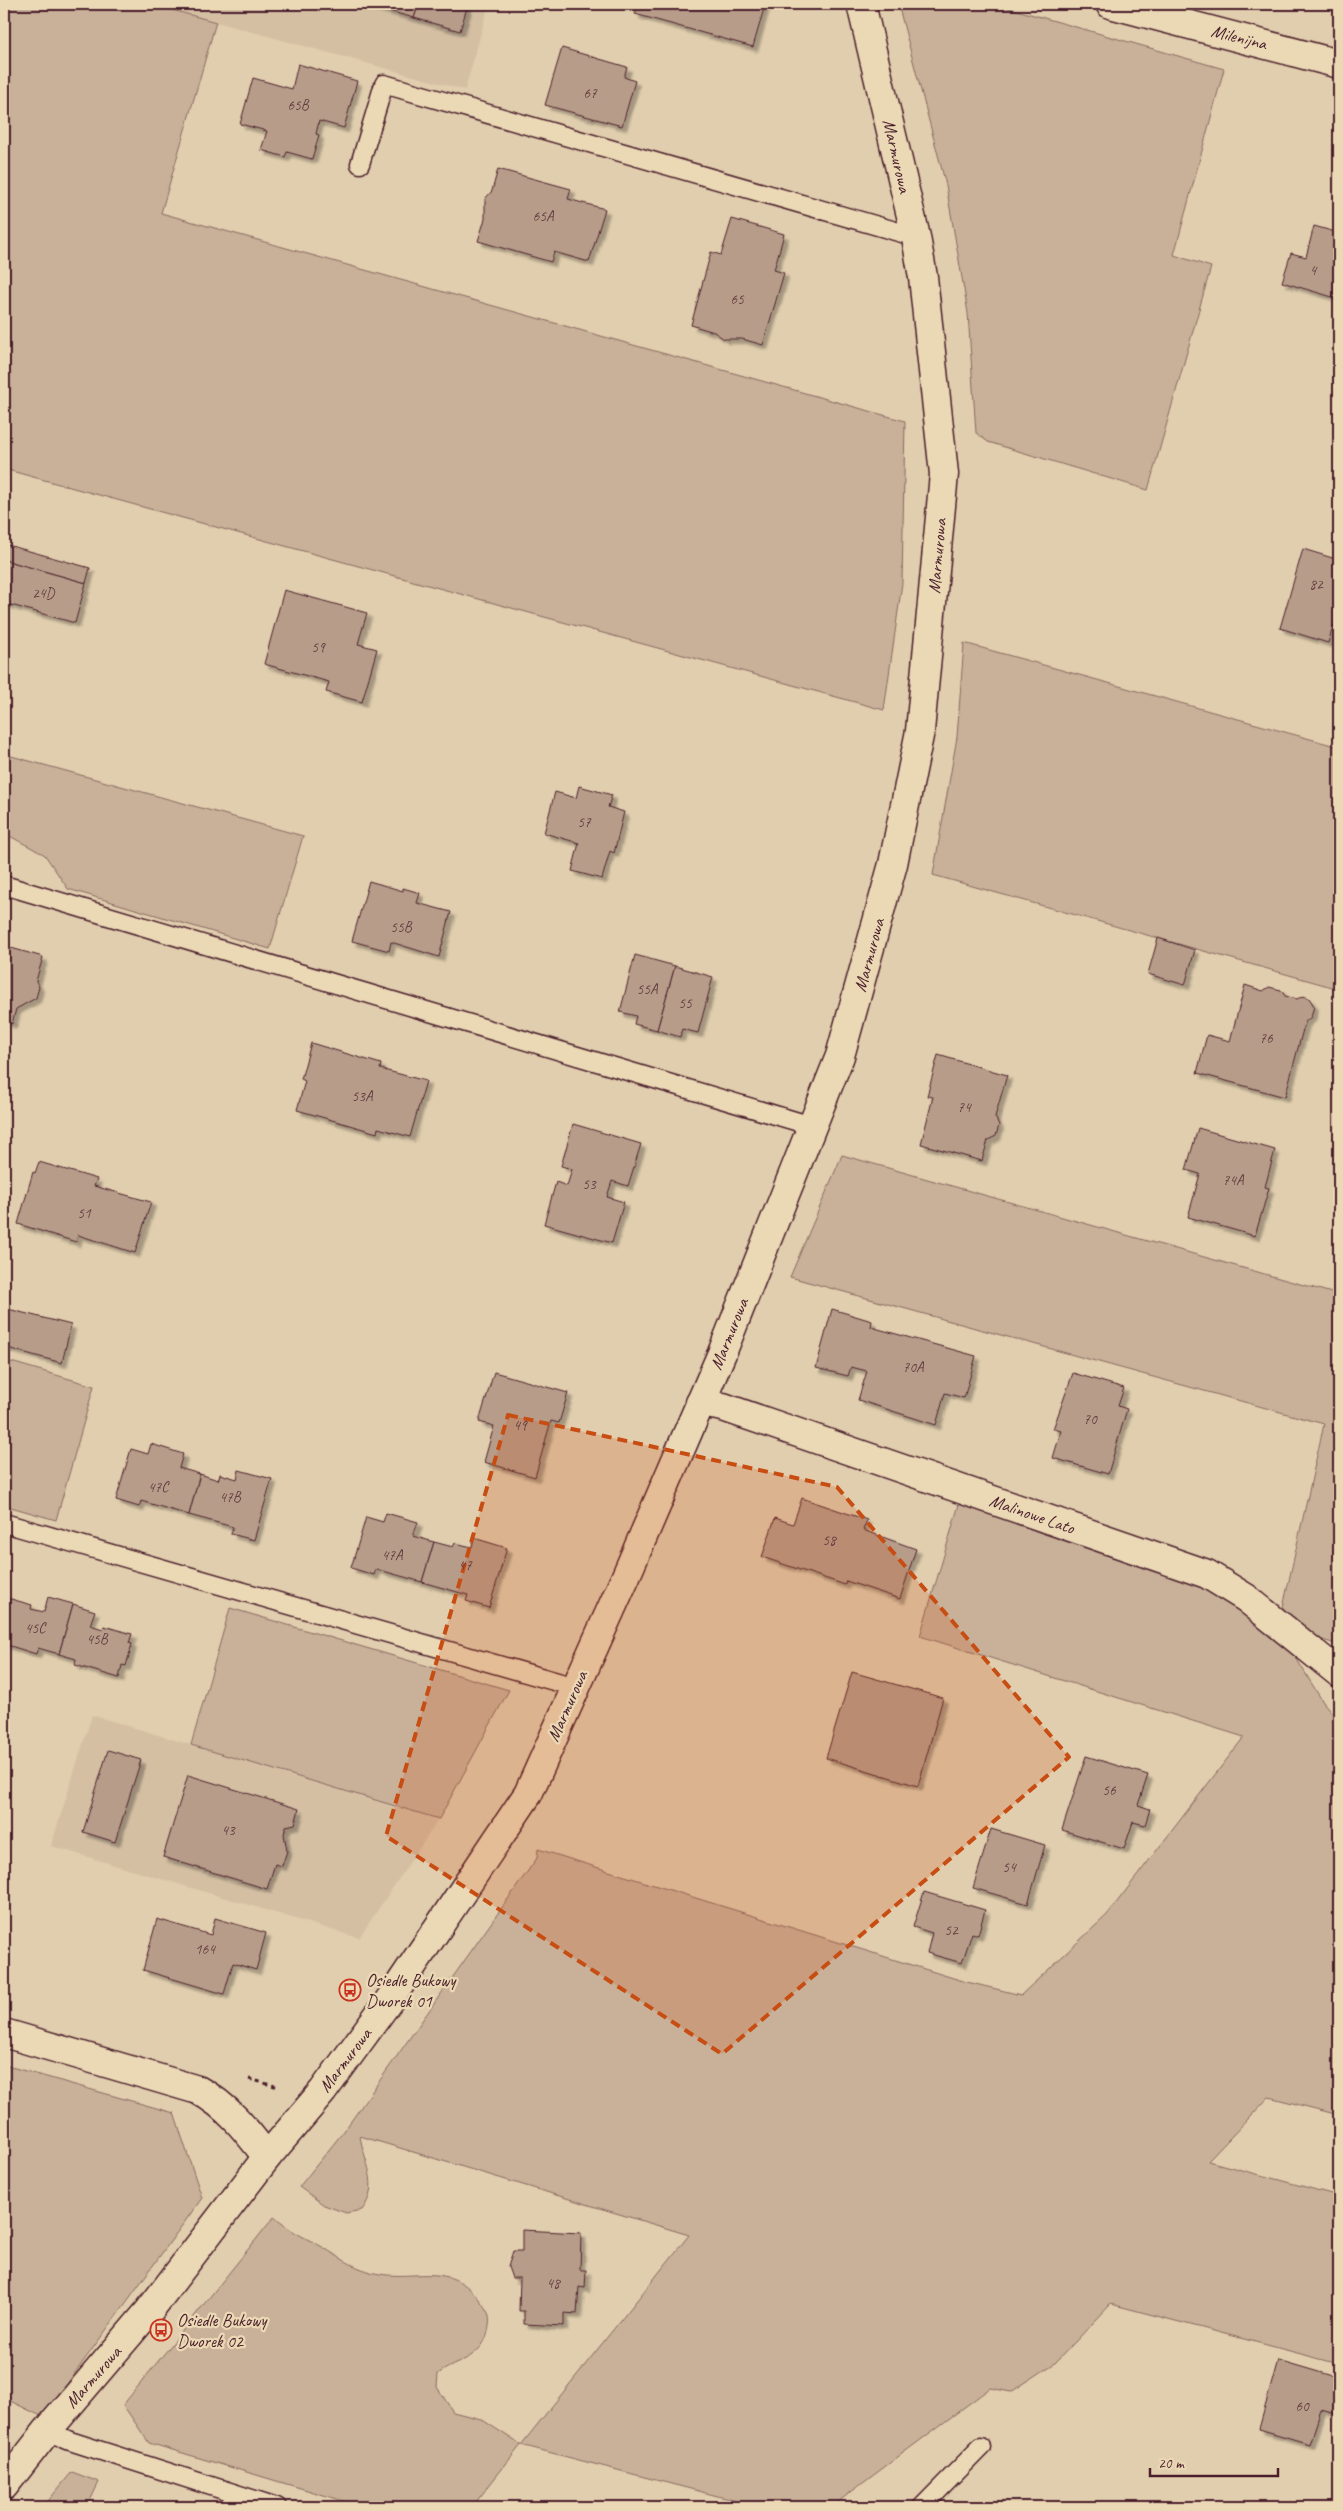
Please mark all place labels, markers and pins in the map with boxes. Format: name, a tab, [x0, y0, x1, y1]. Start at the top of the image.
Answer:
place label: Osiedle Bukowy Dworek 01	[366, 1969, 457, 2012]
bus stop icon: Osiedle Bukowy Dworek 01	[338, 1978, 362, 2002]
place label: Osiedle Bukowy Dworek 02	[177, 2309, 268, 2352]
bus stop icon: Osiedle Bukowy Dworek 02	[149, 2318, 173, 2342]

